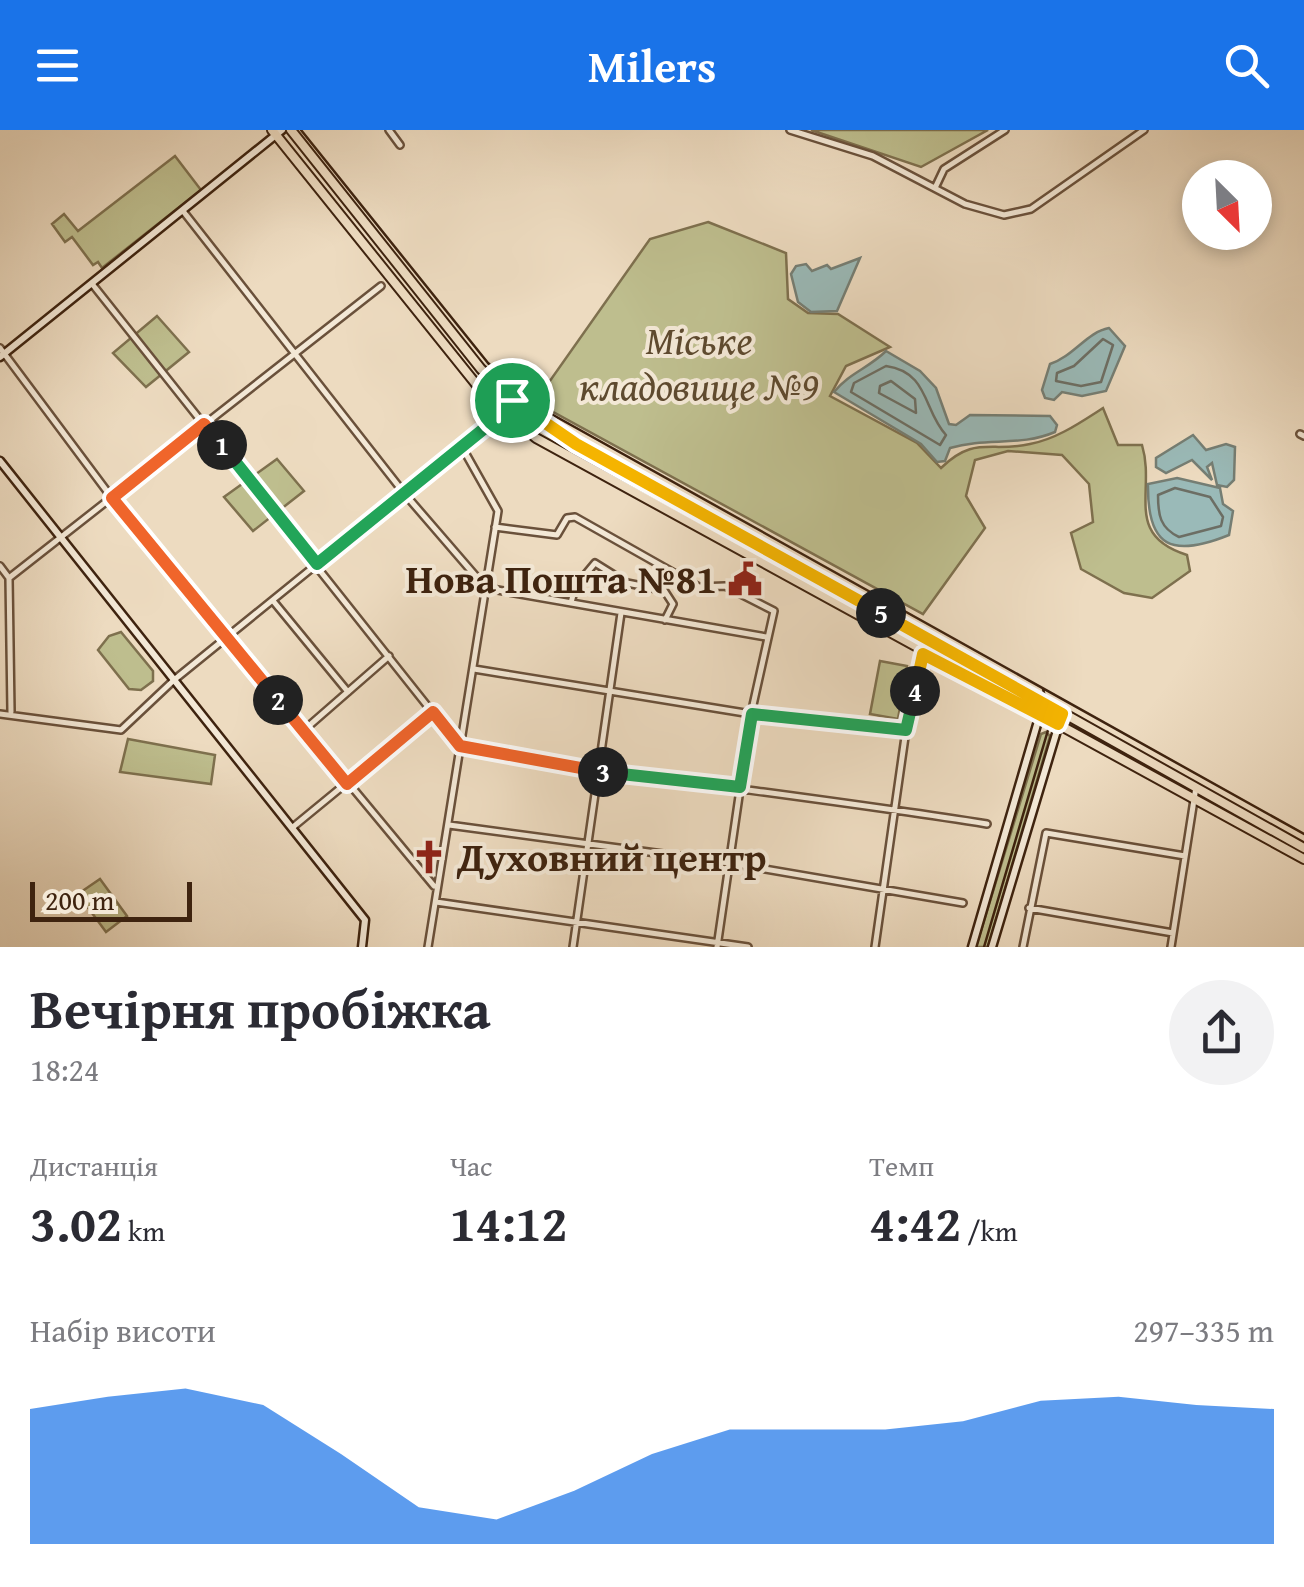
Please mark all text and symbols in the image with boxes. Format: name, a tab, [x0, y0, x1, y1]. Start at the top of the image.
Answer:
text: Milers	[588, 33, 716, 98]
icon: menu	[30, 38, 85, 93]
icon: search	[1219, 38, 1274, 93]
north arrow	[1182, 160, 1272, 250]
map controls	[1182, 160, 1272, 250]
park label: Міське кладовище №9	[580, 310, 819, 415]
pin	[470, 358, 555, 443]
icon: arrive	[485, 373, 540, 428]
pin: 1	[197, 420, 247, 470]
text: 1	[215, 424, 229, 465]
place label: Нова Пошта №81	[405, 549, 717, 608]
public building icon: Нова Пошта №81	[726, 560, 764, 598]
pin: 5	[856, 588, 906, 638]
text: 5	[874, 592, 888, 633]
pin: 4	[890, 666, 940, 716]
text: 4	[908, 670, 922, 711]
pin: 2	[253, 675, 303, 725]
text: 2	[271, 679, 285, 720]
pin: 3	[578, 747, 628, 797]
text: 3	[596, 751, 610, 792]
place label: Духовний центр	[456, 827, 767, 886]
church icon: Духовний центр	[410, 838, 448, 876]
scale bar	[30, 877, 192, 921]
text: 200 m	[45, 879, 114, 920]
text: Вечірня пробіжка	[30, 968, 491, 1048]
button: share	[1169, 980, 1274, 1085]
text: 18:24	[30, 1046, 99, 1093]
text: Дистанція	[30, 1145, 158, 1186]
text: Час	[450, 1145, 493, 1186]
text: Темп	[869, 1145, 934, 1186]
text: 3.02	[30, 1186, 122, 1259]
text: 14:12	[450, 1186, 567, 1259]
text: 4:42	[869, 1186, 961, 1259]
text: km	[122, 1210, 165, 1251]
text: /km	[961, 1210, 1018, 1251]
text: Набір висоти	[30, 1307, 216, 1354]
text: 297–335 m	[1133, 1307, 1274, 1354]

